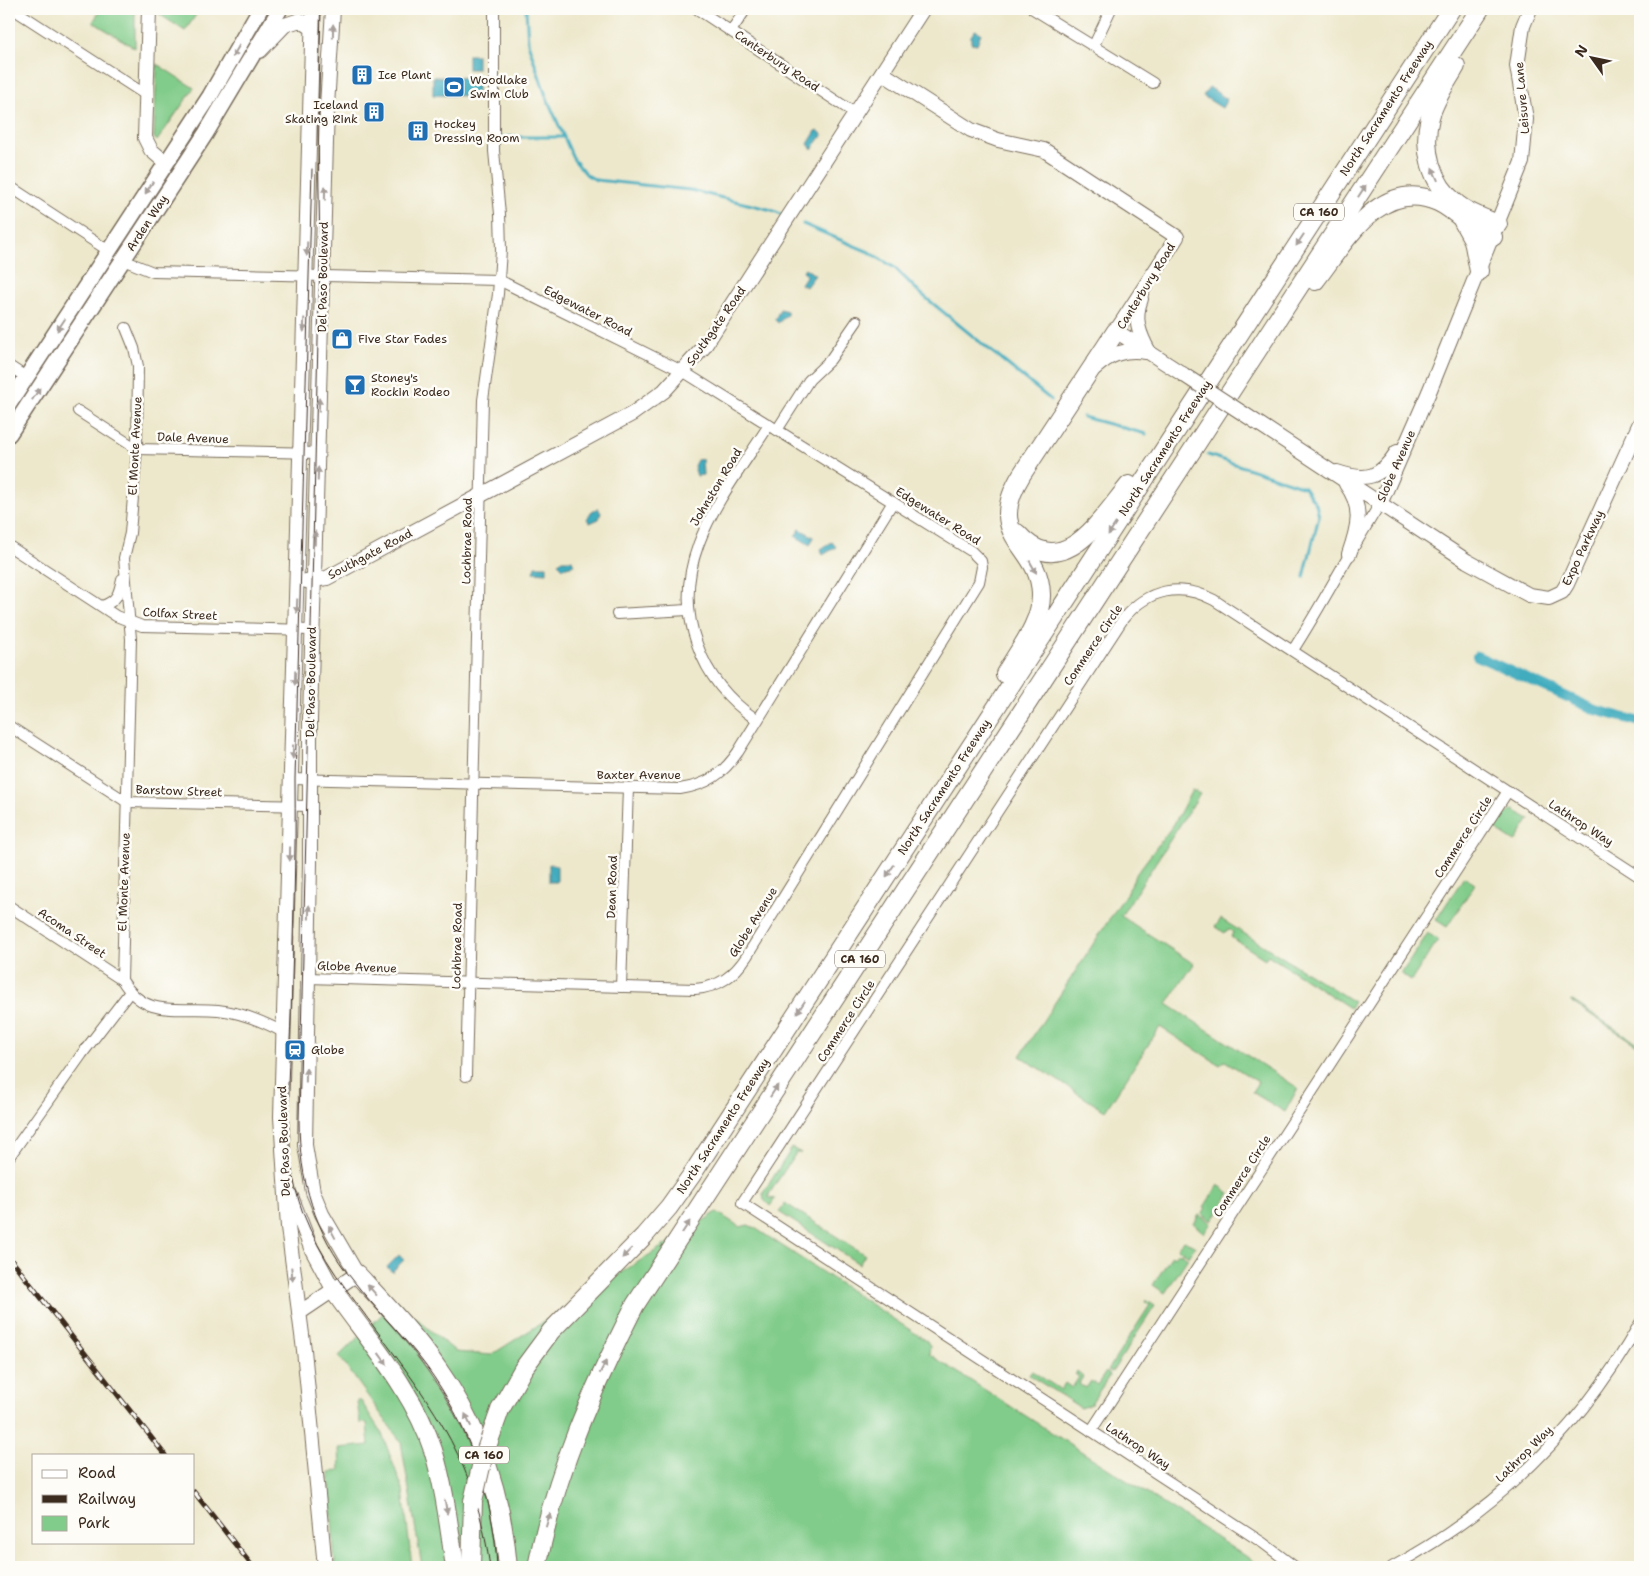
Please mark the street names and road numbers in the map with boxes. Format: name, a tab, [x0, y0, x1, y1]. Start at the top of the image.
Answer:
street label: Canterbury Road	[731, 27, 823, 96]
street label: North Sacramento Freeway	[1336, 37, 1436, 179]
street label: Leisure Lane	[1511, 61, 1533, 135]
street label: Arden Way	[123, 191, 171, 254]
road number: CA 160	[1294, 203, 1344, 220]
street label: Del Paso Boulevard	[314, 221, 332, 333]
street label: Canterbury Road	[1113, 239, 1179, 332]
street label: Edgewater Road	[541, 282, 635, 340]
street label: Southgate Road	[683, 283, 750, 369]
street label: North Sacramento Freeway	[1115, 377, 1215, 519]
street label: El Monte Avenue	[124, 396, 146, 496]
street label: Slobe Avenue	[1373, 427, 1419, 505]
street label: Dale Avenue	[157, 429, 229, 447]
street label: Johnston Road	[686, 445, 746, 529]
street label: Edgewater Road	[892, 483, 984, 549]
street label: Lochbrae Road	[458, 497, 476, 585]
street label: Expo Parkway	[1558, 507, 1608, 589]
street label: Southgate Road	[325, 525, 415, 583]
street label: Commerce Circle	[1060, 601, 1126, 689]
street label: Colfax Street	[142, 604, 218, 624]
street label: Del Paso Boulevard	[302, 626, 320, 738]
street label: North Sacramento Freeway	[894, 716, 994, 858]
street label: Baxter Avenue	[597, 767, 681, 783]
street label: Barstow Street	[135, 781, 223, 801]
street label: Commerce Circle	[1430, 793, 1496, 881]
street label: Lathrop Way	[1545, 796, 1617, 850]
street label: El Monte Avenue	[114, 832, 134, 932]
street label: Dean Road	[603, 855, 621, 919]
street label: Globe Avenue	[725, 884, 781, 960]
street label: Lochbrae Road	[448, 902, 466, 990]
street label: Acoma Street	[35, 904, 109, 962]
road number: CA 160	[835, 951, 885, 968]
street label: Globe Avenue	[317, 958, 397, 976]
street label: Commerce Circle	[813, 977, 879, 1065]
street label: North Sacramento Freeway	[673, 1055, 773, 1197]
street label: Del Paso Boulevard	[274, 1085, 294, 1197]
street label: Commerce Circle	[1209, 1132, 1275, 1220]
street label: Lathrop Way	[1102, 1419, 1174, 1473]
street label: Lathrop Way	[1492, 1422, 1556, 1486]
road number: CA 160	[459, 1446, 509, 1464]

